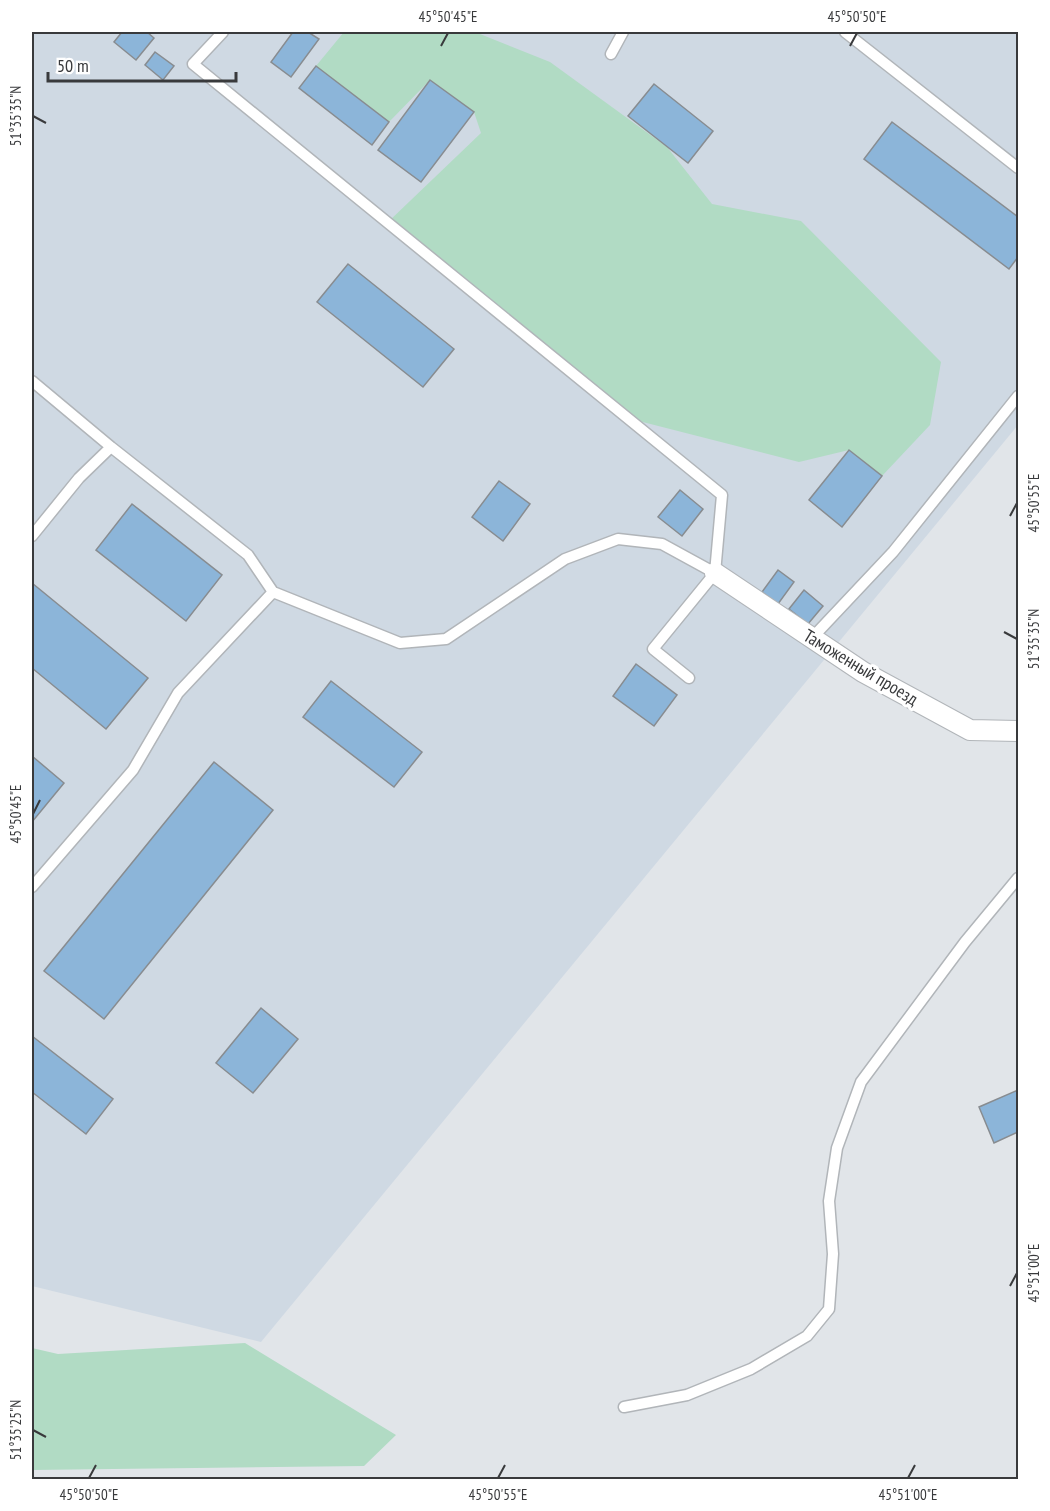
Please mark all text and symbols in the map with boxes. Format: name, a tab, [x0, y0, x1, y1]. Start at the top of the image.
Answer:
text: 45°50'45"E	[418, 7, 478, 26]
text: 45°50'50"E	[827, 7, 887, 26]
scale bar	[48, 45, 236, 83]
text: 50 m	[57, 54, 89, 77]
text: 51°35'35"N	[6, 86, 25, 146]
text: 45°50'55"E	[1024, 473, 1043, 533]
text: 51°35'35"N	[1024, 609, 1043, 669]
street label: Таможенный проезд	[799, 624, 923, 710]
text: 45°50'45"E	[6, 784, 25, 844]
text: 45°51'00"E	[1024, 1243, 1043, 1303]
text: 51°35'25"N	[6, 1400, 25, 1460]
text: 45°50'50"E	[59, 1485, 119, 1504]
text: 45°50'55"E	[468, 1485, 528, 1504]
text: 45°51'00"E	[878, 1485, 938, 1504]

